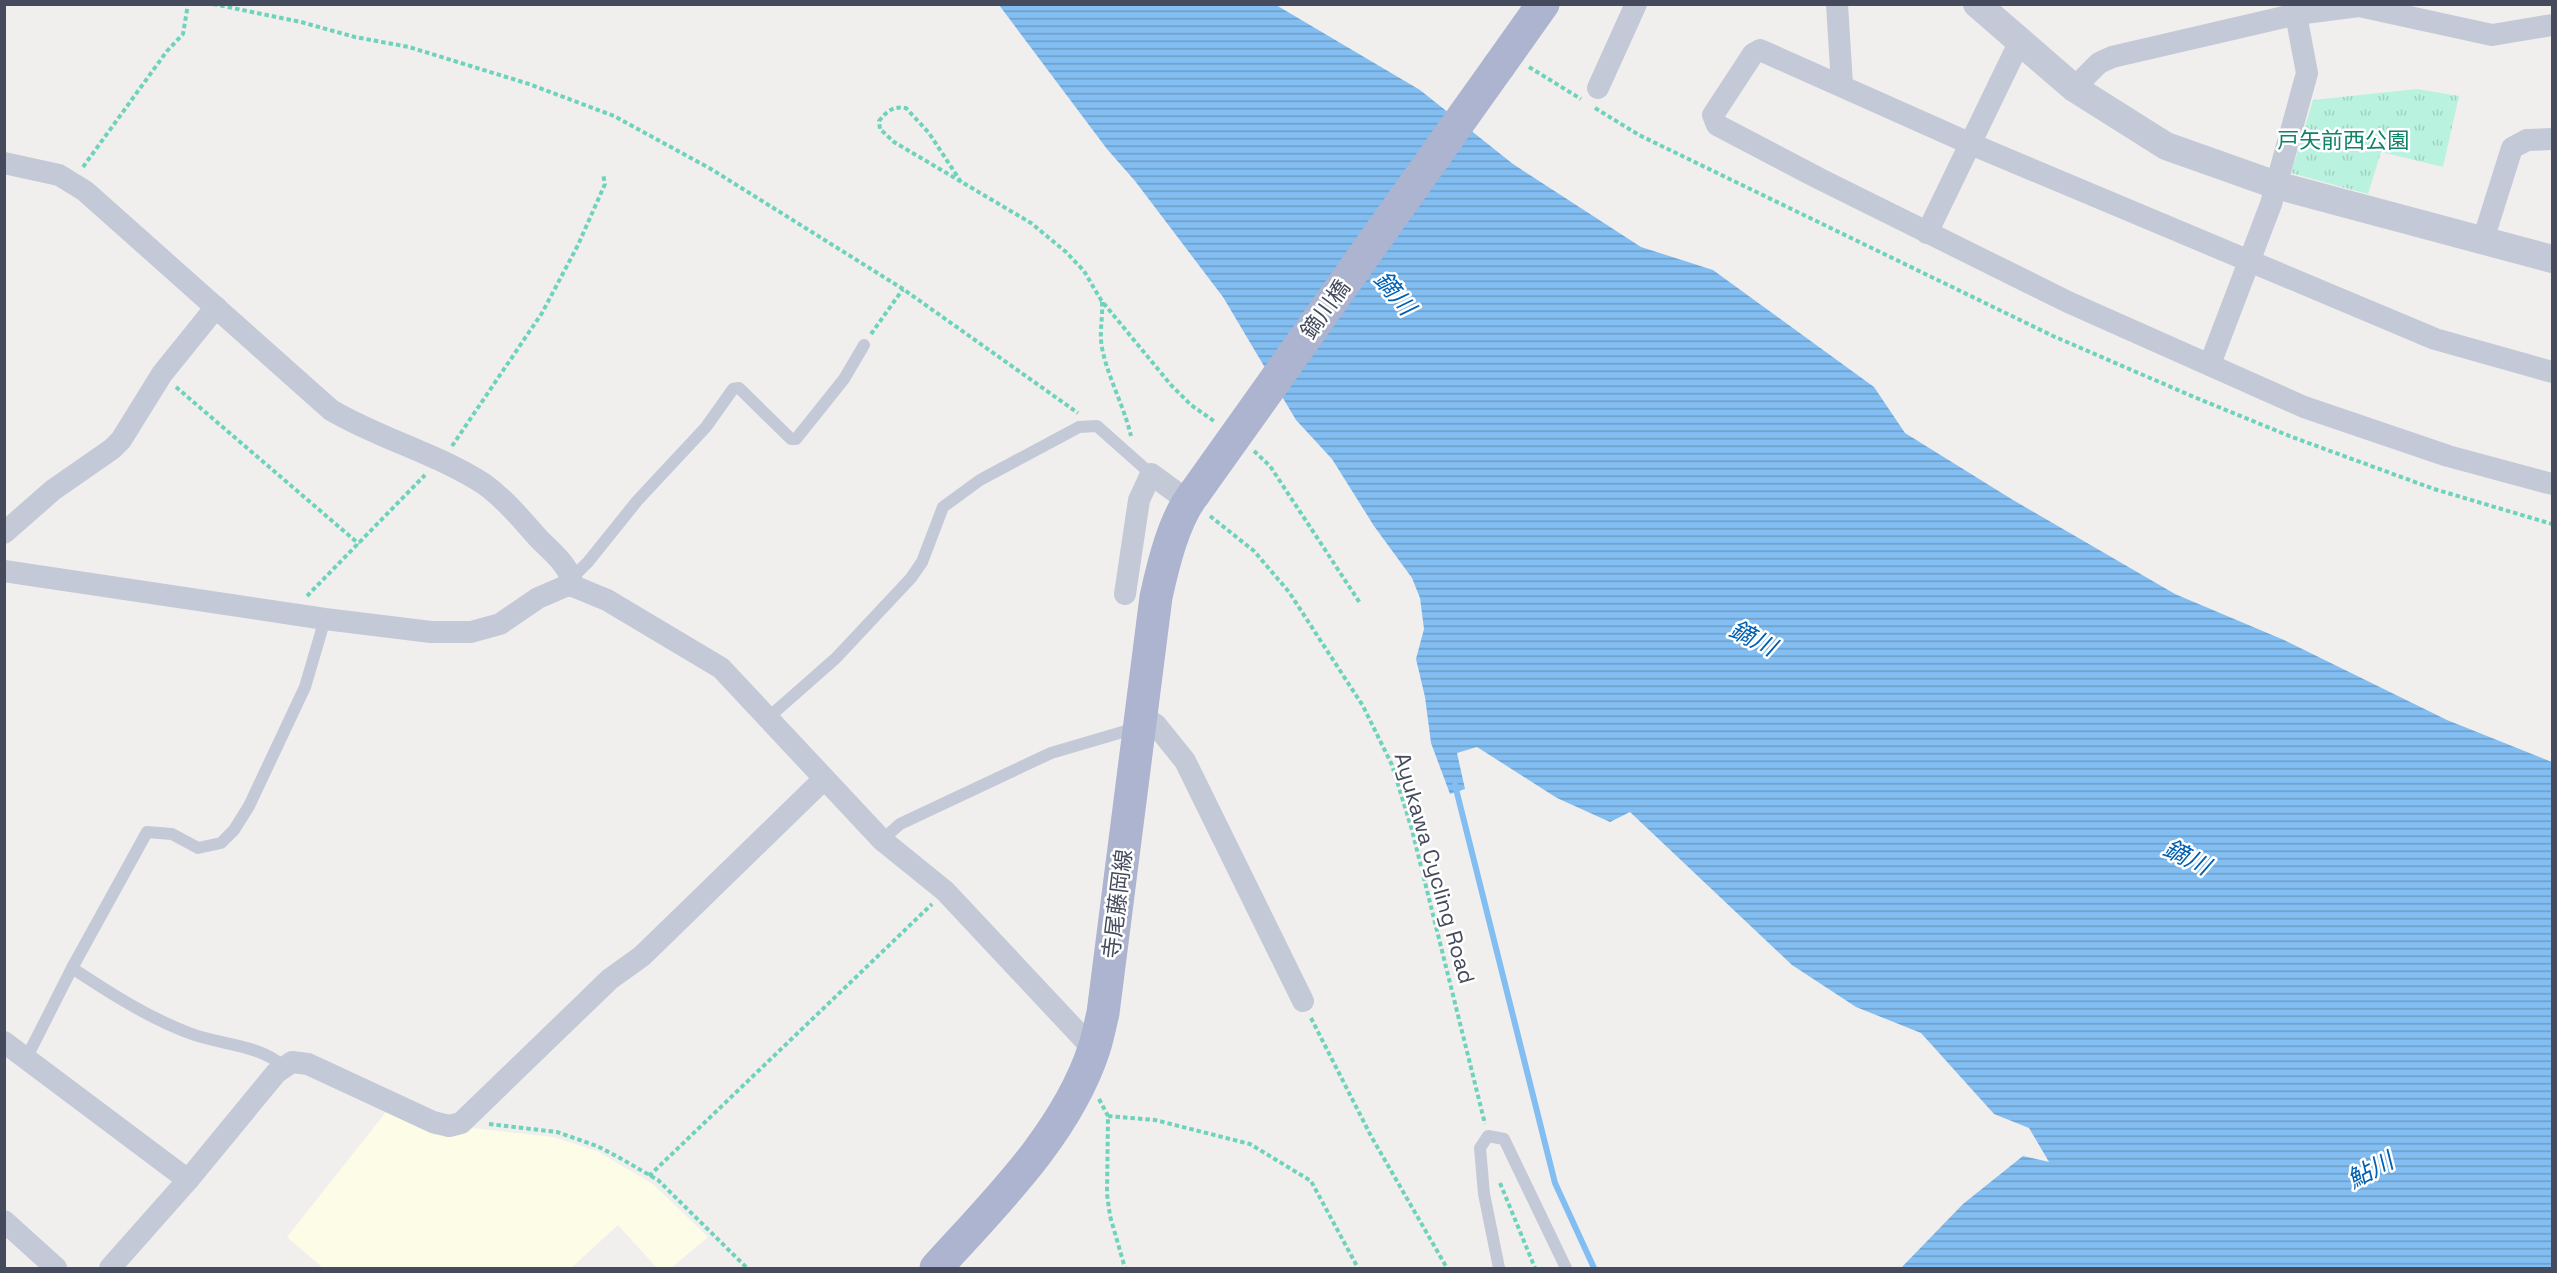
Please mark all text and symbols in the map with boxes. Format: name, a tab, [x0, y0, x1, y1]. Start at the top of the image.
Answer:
park label: 戸矢前西公園	[2277, 126, 2409, 154]
water label: 鏑川	[1368, 265, 1424, 324]
street label: 鏑川橋	[1294, 274, 1356, 344]
water label: 鏑川	[1725, 613, 1784, 664]
street label: Ayukawa Cycling Road	[1389, 749, 1481, 987]
water label: 鏑川	[2159, 832, 2218, 883]
street label: 寺尾藤岡線	[1096, 848, 1138, 960]
water label: 鮎川	[2342, 1144, 2401, 1195]

